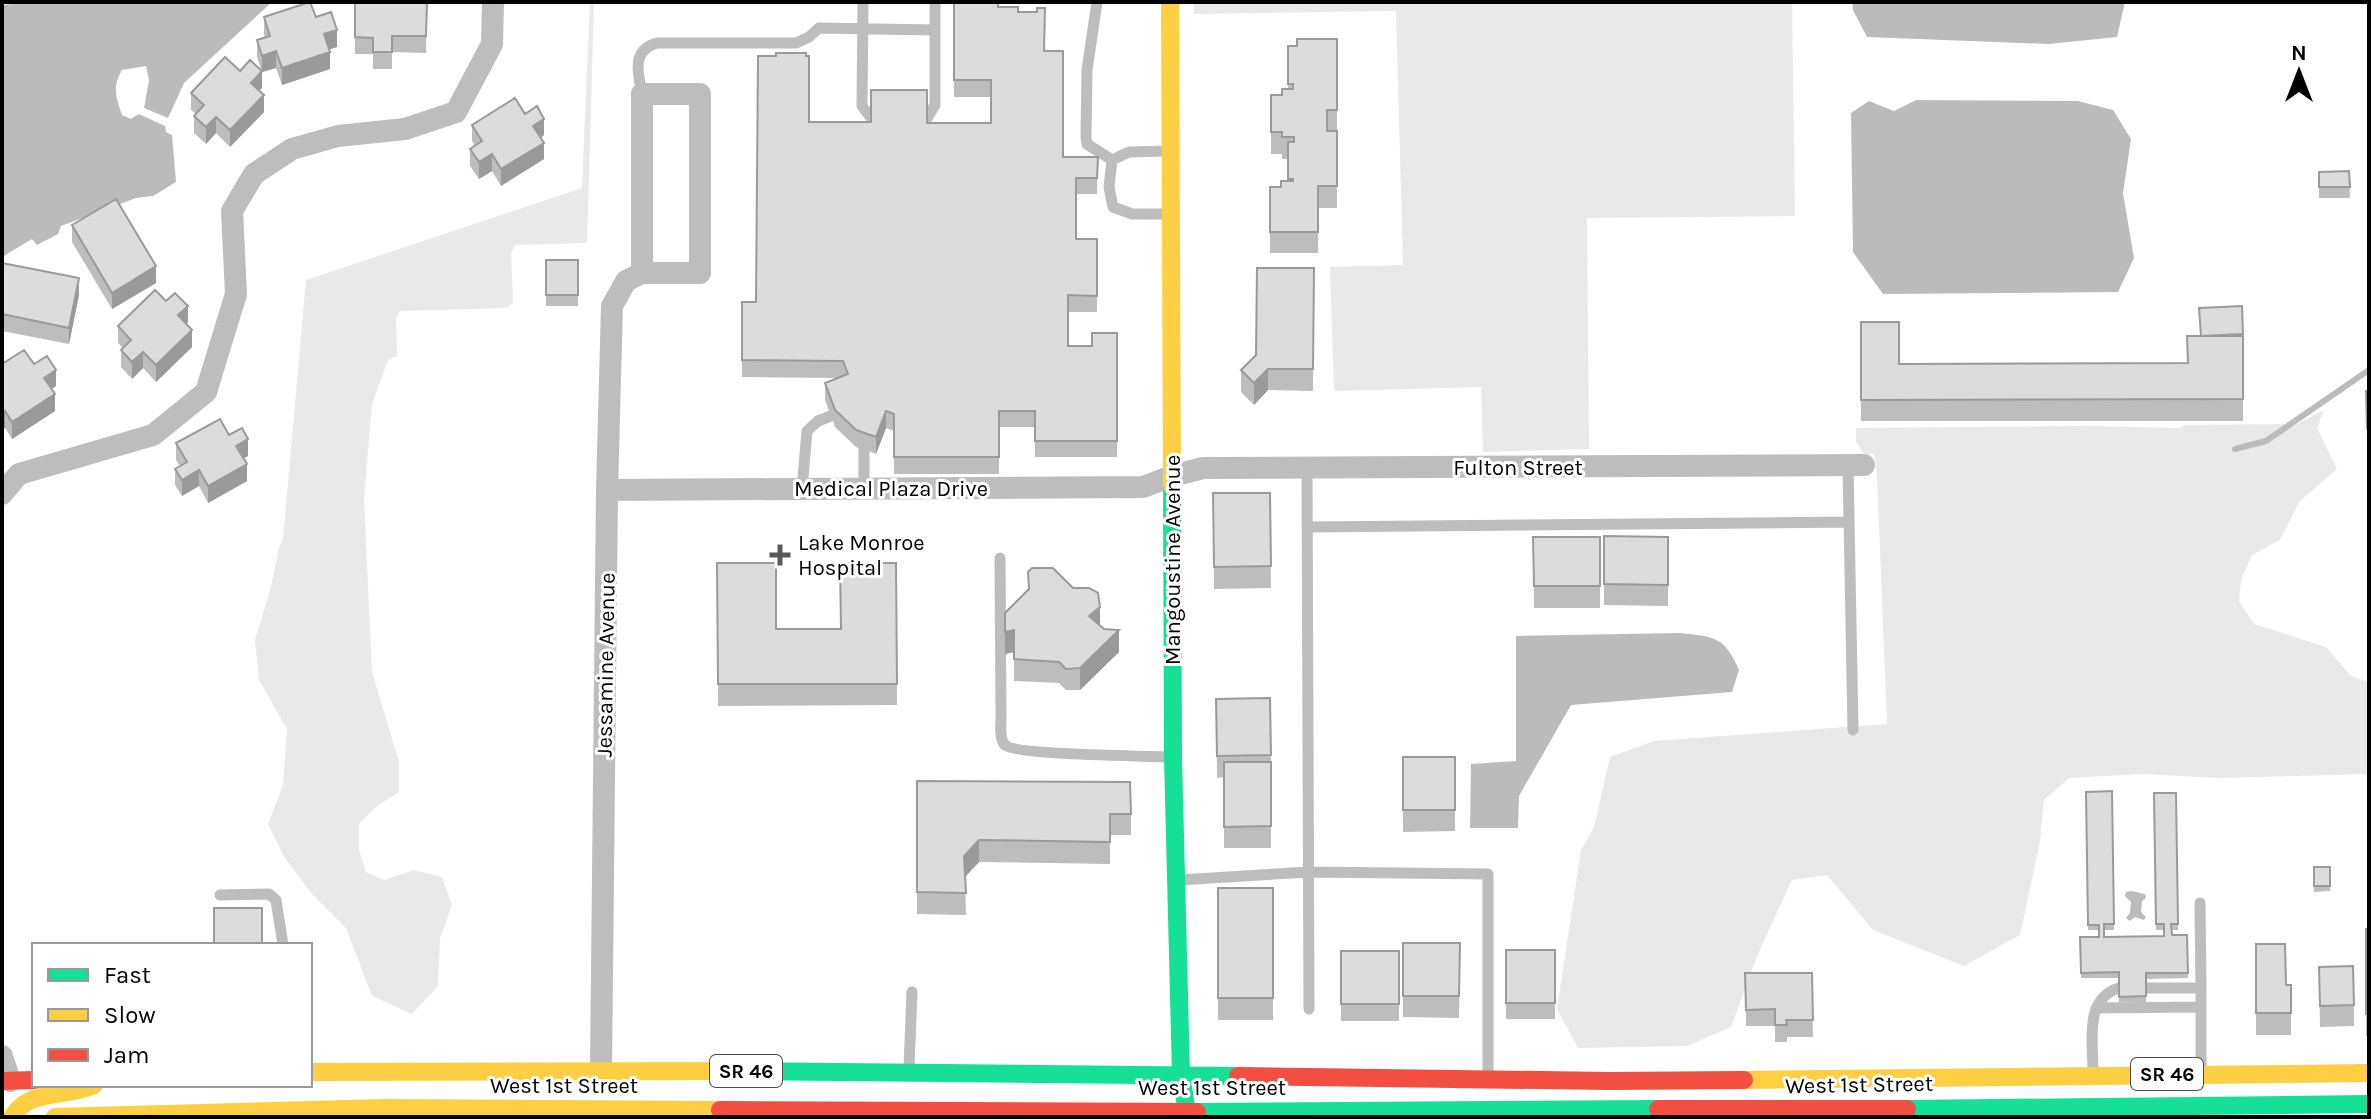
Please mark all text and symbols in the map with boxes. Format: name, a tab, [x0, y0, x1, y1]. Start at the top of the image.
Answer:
north arrow	[2259, 32, 2339, 112]
text: N	[2291, 40, 2307, 66]
street label: Mangoustine Avenue	[1160, 455, 1186, 665]
street label: Fulton Street	[1453, 455, 1583, 481]
street label: Medical Plaza Drive	[794, 476, 988, 502]
place label: Lake Monroe Hospital	[798, 530, 925, 581]
marker: Lake Monroe Hospital	[769, 544, 791, 566]
street label: Jessamine Avenue	[591, 572, 621, 758]
legend	[32, 943, 312, 1087]
text: Fast	[104, 961, 151, 989]
text: Slow	[104, 1001, 156, 1029]
text: Jam	[104, 1041, 149, 1069]
road number: SR 46	[710, 1055, 782, 1087]
road number: SR 46	[2131, 1058, 2203, 1090]
street label: West 1st Street	[1785, 1071, 1933, 1099]
street label: West 1st Street	[490, 1073, 638, 1099]
street label: West 1st Street	[1138, 1075, 1286, 1101]

